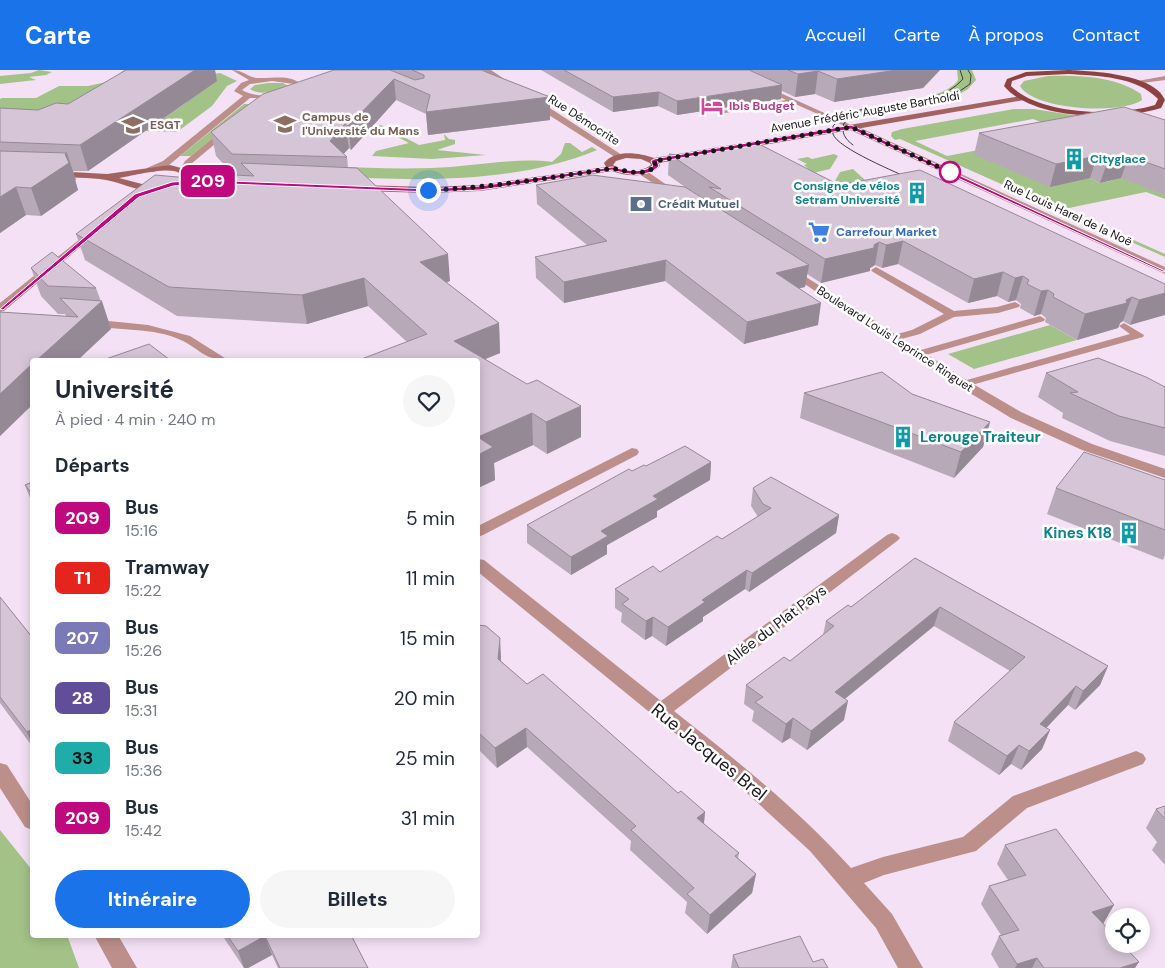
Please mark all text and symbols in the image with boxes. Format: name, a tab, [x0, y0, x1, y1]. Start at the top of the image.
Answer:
text: Carte	[25, 20, 91, 51]
text: Accueil	[805, 23, 866, 47]
text: Carte	[894, 23, 940, 47]
text: À propos	[968, 23, 1044, 47]
text: Contact	[1072, 23, 1140, 47]
street label: Avenue Frédéric Auguste Bartholdi	[769, 87, 961, 137]
street label: Rue Démocrite	[545, 91, 623, 149]
hotel icon: Ibis Budget	[699, 93, 725, 119]
place label: Ibis Budget	[729, 98, 795, 114]
place label: Campus de l'Université du Mans	[302, 109, 419, 139]
school or university icon: Campus de l'Université du Mans	[272, 111, 298, 137]
school or university icon: ESGT	[120, 112, 146, 138]
place label: ESGT	[150, 117, 181, 133]
building icon: Cityglace	[1061, 146, 1087, 172]
place label: Cityglace	[1090, 151, 1146, 167]
unlabelled marker	[939, 161, 961, 183]
line badge: 209	[179, 165, 237, 197]
text: 209	[191, 169, 225, 193]
street label: Rue Louis Harel de la Noë	[1001, 176, 1135, 250]
your location	[416, 178, 441, 203]
place label: Consigne de vélos Setram Université	[794, 178, 900, 208]
building icon: Consigne de vélos Setram Université	[904, 180, 930, 206]
bank icon: Crédit Mutuel	[628, 191, 654, 217]
place label: Crédit Mutuel	[658, 196, 739, 212]
supermarket icon: Carrefour Market	[806, 219, 832, 245]
place label: Carrefour Market	[836, 224, 937, 240]
street label: Boulevard Louis Leprince Ringuet	[814, 282, 977, 396]
text: Université	[55, 374, 174, 405]
button: heart	[403, 375, 455, 427]
text: À pied · 4 min · 240 m	[55, 409, 216, 430]
building icon: Lerouge Traiteur	[890, 424, 916, 450]
place label: Lerouge Traiteur	[920, 427, 1041, 447]
text: Départs	[55, 453, 130, 478]
text: Bus	[125, 495, 159, 520]
text: 209	[65, 506, 100, 530]
text: 5 min	[406, 506, 455, 531]
text: 15:16	[125, 520, 158, 541]
building icon: Kines K18	[1116, 520, 1142, 546]
place label: Kines K18	[1044, 523, 1112, 543]
text: Tramway	[125, 555, 210, 580]
text: T1	[74, 566, 91, 590]
text: 11 min	[406, 566, 455, 591]
text: 15:22	[125, 580, 161, 601]
street label: Allée du Plat Pays	[722, 581, 830, 669]
text: Bus	[125, 615, 159, 640]
text: 207	[66, 626, 99, 650]
text: 15 min	[400, 626, 455, 651]
text: 15:26	[125, 640, 162, 661]
text: Bus	[125, 675, 159, 700]
text: 28	[72, 686, 93, 710]
text: 20 min	[394, 686, 455, 711]
street label: Rue Jacques Brel	[646, 698, 772, 806]
text: 15:31	[125, 700, 157, 721]
text: Bus	[125, 735, 159, 760]
text: 33	[72, 746, 93, 770]
text: 25 min	[395, 746, 455, 771]
text: 15:36	[125, 760, 163, 781]
text: Bus	[125, 795, 159, 820]
text: 209	[65, 806, 100, 830]
text: 31 min	[401, 806, 455, 831]
text: 15:42	[125, 820, 162, 841]
button: Itinéraire	[55, 870, 250, 928]
button: Billets	[260, 870, 455, 928]
map controls	[1105, 908, 1150, 953]
button: locate	[1105, 908, 1150, 953]

